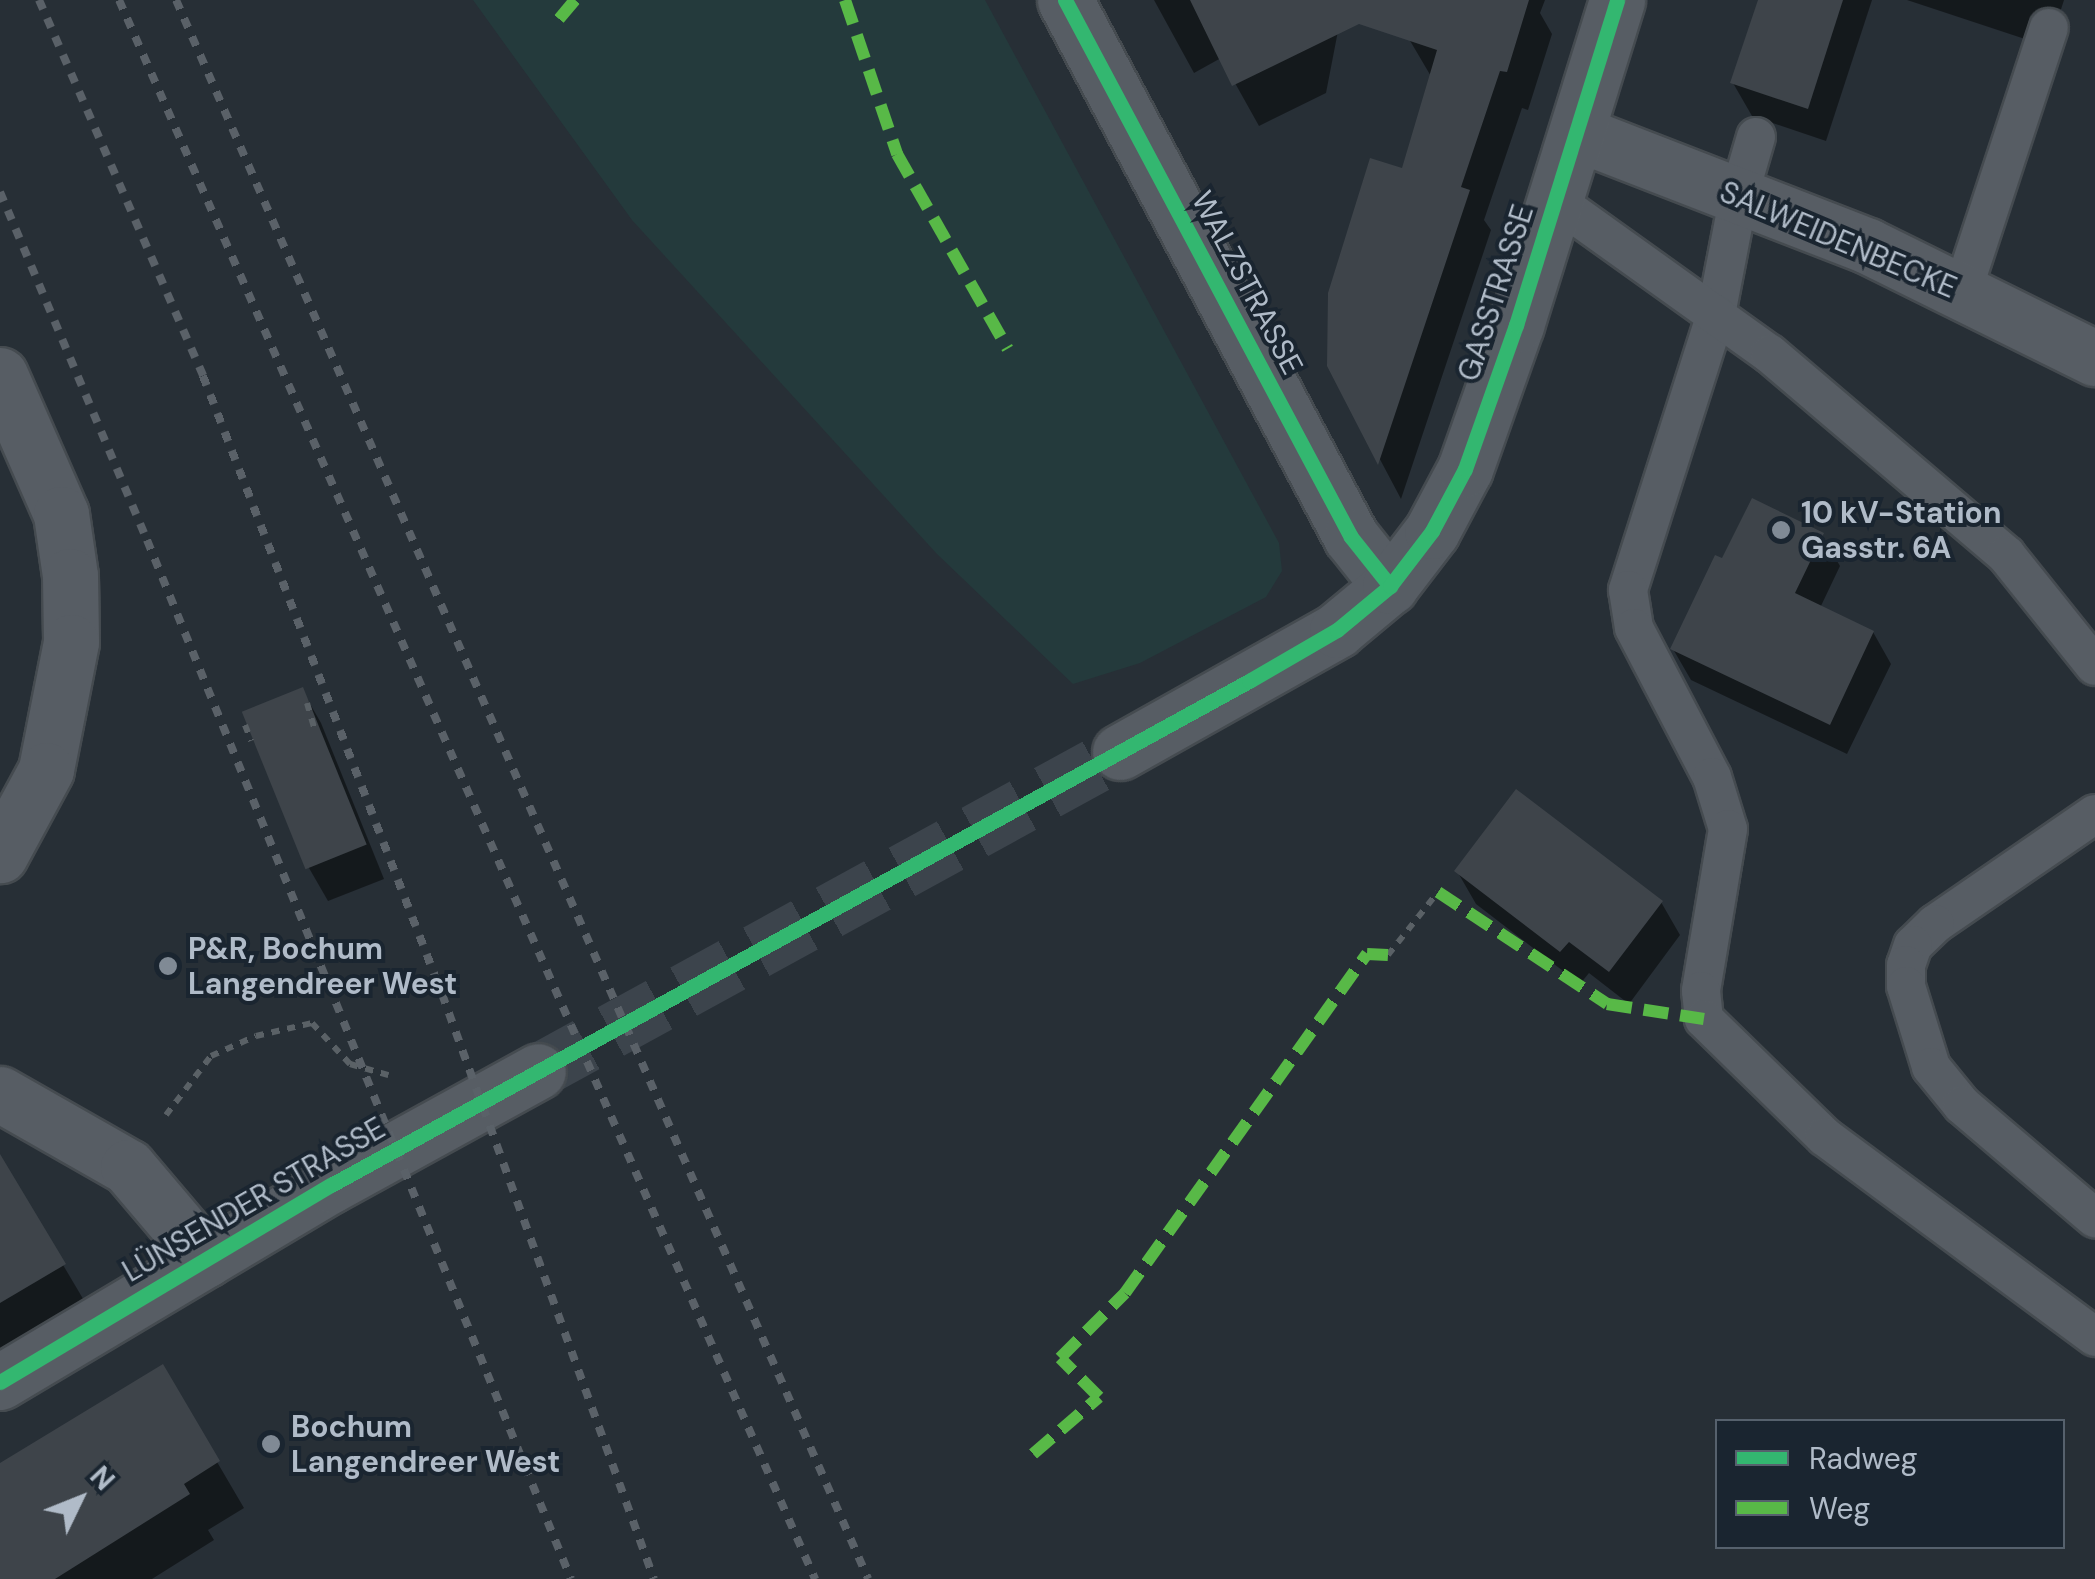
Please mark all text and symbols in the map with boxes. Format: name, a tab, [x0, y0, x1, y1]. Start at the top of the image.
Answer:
street label: SALWEIDENBECKE	[1714, 174, 1962, 306]
street label: WALZSTRASSE	[1184, 185, 1310, 381]
street label: GASSTRASSE	[1451, 200, 1541, 386]
place label: 10 kV-Station Gasstr. 6A	[1801, 495, 2001, 566]
marker: 10 kV-Station Gasstr. 6A	[1770, 519, 1792, 541]
place label: P&R, Bochum Langendreer West	[188, 931, 457, 1002]
marker: P&R, Bochum Langendreer West	[157, 955, 179, 977]
street label: LÜNSENDER STRASSE	[116, 1110, 392, 1290]
place label: Bochum Langendreer West	[291, 1409, 560, 1480]
legend	[1715, 1419, 2065, 1549]
marker: Bochum Langendreer West	[260, 1433, 282, 1455]
text: Radweg	[1809, 1439, 1918, 1478]
north arrow	[30, 1449, 130, 1549]
text: N	[82, 1458, 123, 1498]
text: Weg	[1809, 1489, 1870, 1528]

